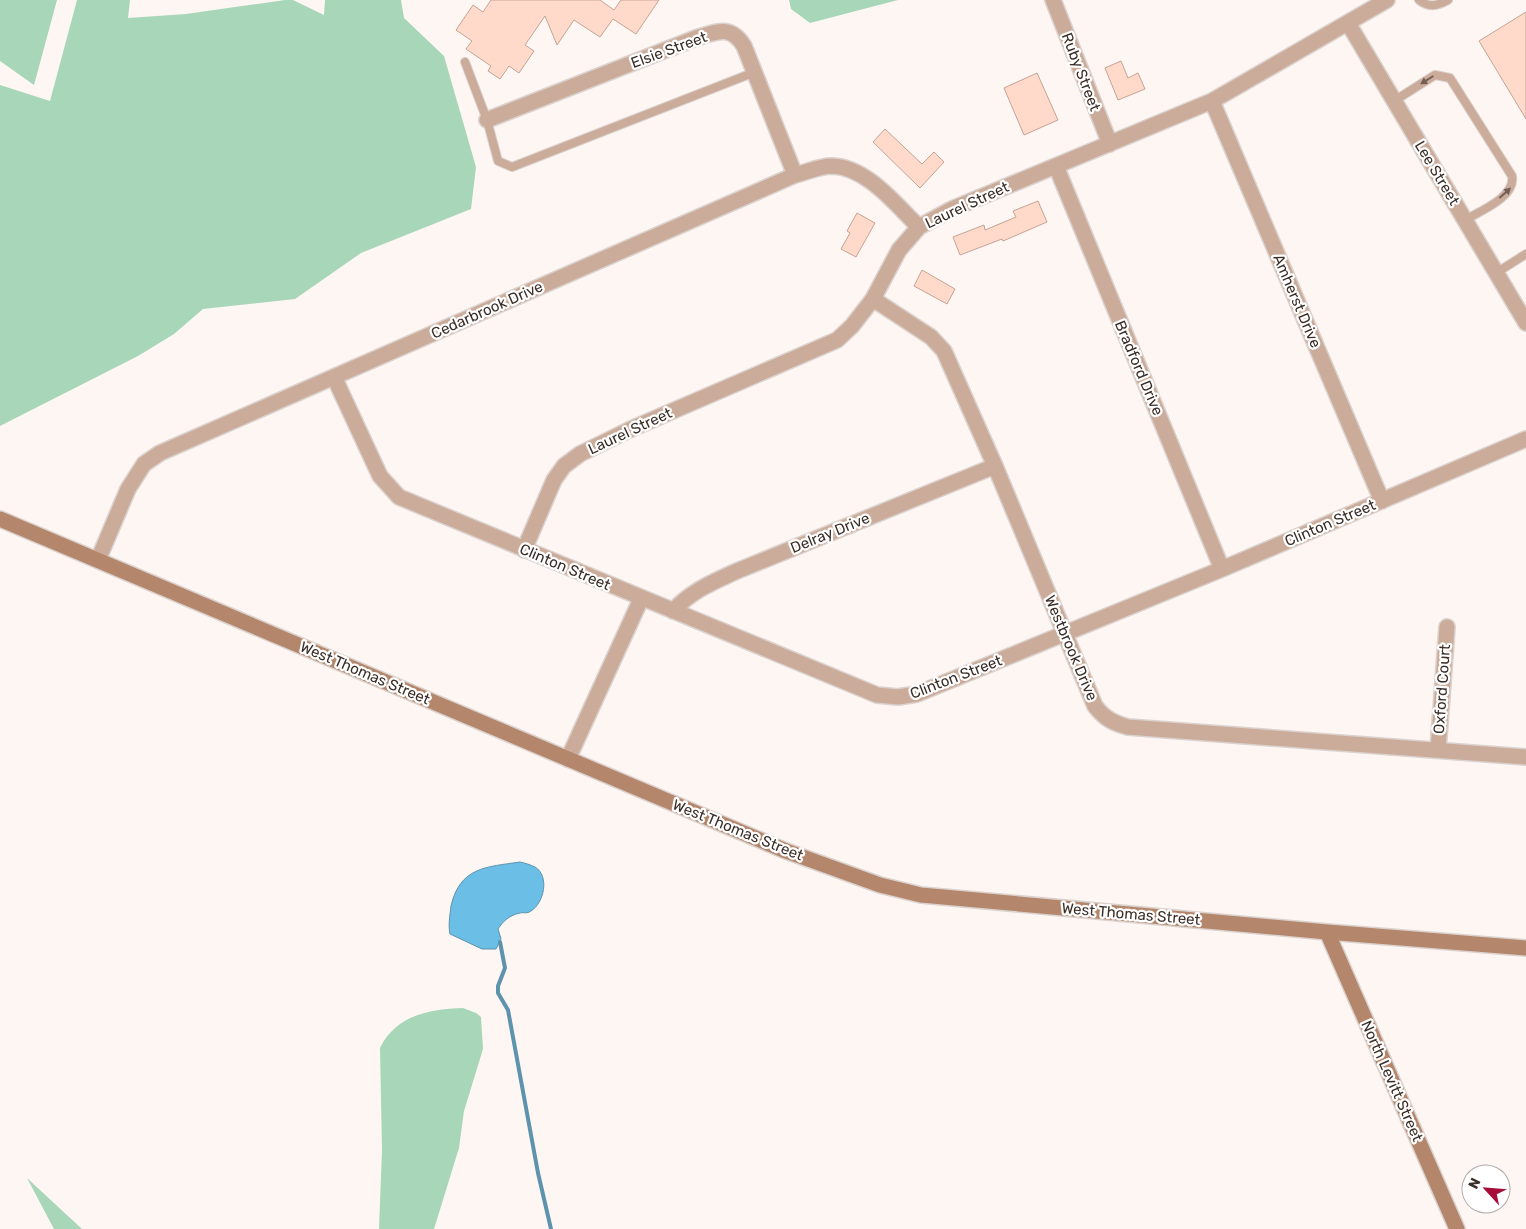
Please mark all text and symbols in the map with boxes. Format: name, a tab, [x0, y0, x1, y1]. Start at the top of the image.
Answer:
street label: Elsie Street	[629, 28, 710, 72]
street label: Ruby Street	[1058, 30, 1104, 114]
one-way arrow	[1420, 75, 1433, 84]
street label: Lee Street	[1411, 137, 1463, 209]
street label: Laurel Street	[922, 178, 1012, 232]
one-way arrow	[1499, 187, 1511, 199]
street label: Amherst Drive	[1269, 252, 1325, 350]
street label: Cedarbrook Drive	[428, 277, 546, 343]
street label: Bradford Drive	[1111, 318, 1167, 418]
street label: Laurel Street	[585, 404, 675, 458]
street label: Clinton Street	[1282, 496, 1378, 550]
street label: Delray Drive	[788, 509, 872, 557]
street label: Clinton Street	[517, 540, 613, 594]
street label: Westbrook Drive	[1041, 593, 1101, 703]
street label: West Thomas Street	[297, 637, 433, 709]
street label: Oxford Court	[1430, 643, 1454, 734]
street label: Clinton Street	[908, 651, 1005, 703]
street label: West Thomas Street	[670, 796, 806, 864]
street label: West Thomas Street	[1061, 899, 1201, 929]
street label: North Levitt Street	[1357, 1018, 1427, 1144]
north arrow	[1461, 1164, 1511, 1214]
text: N	[1465, 1175, 1485, 1192]

